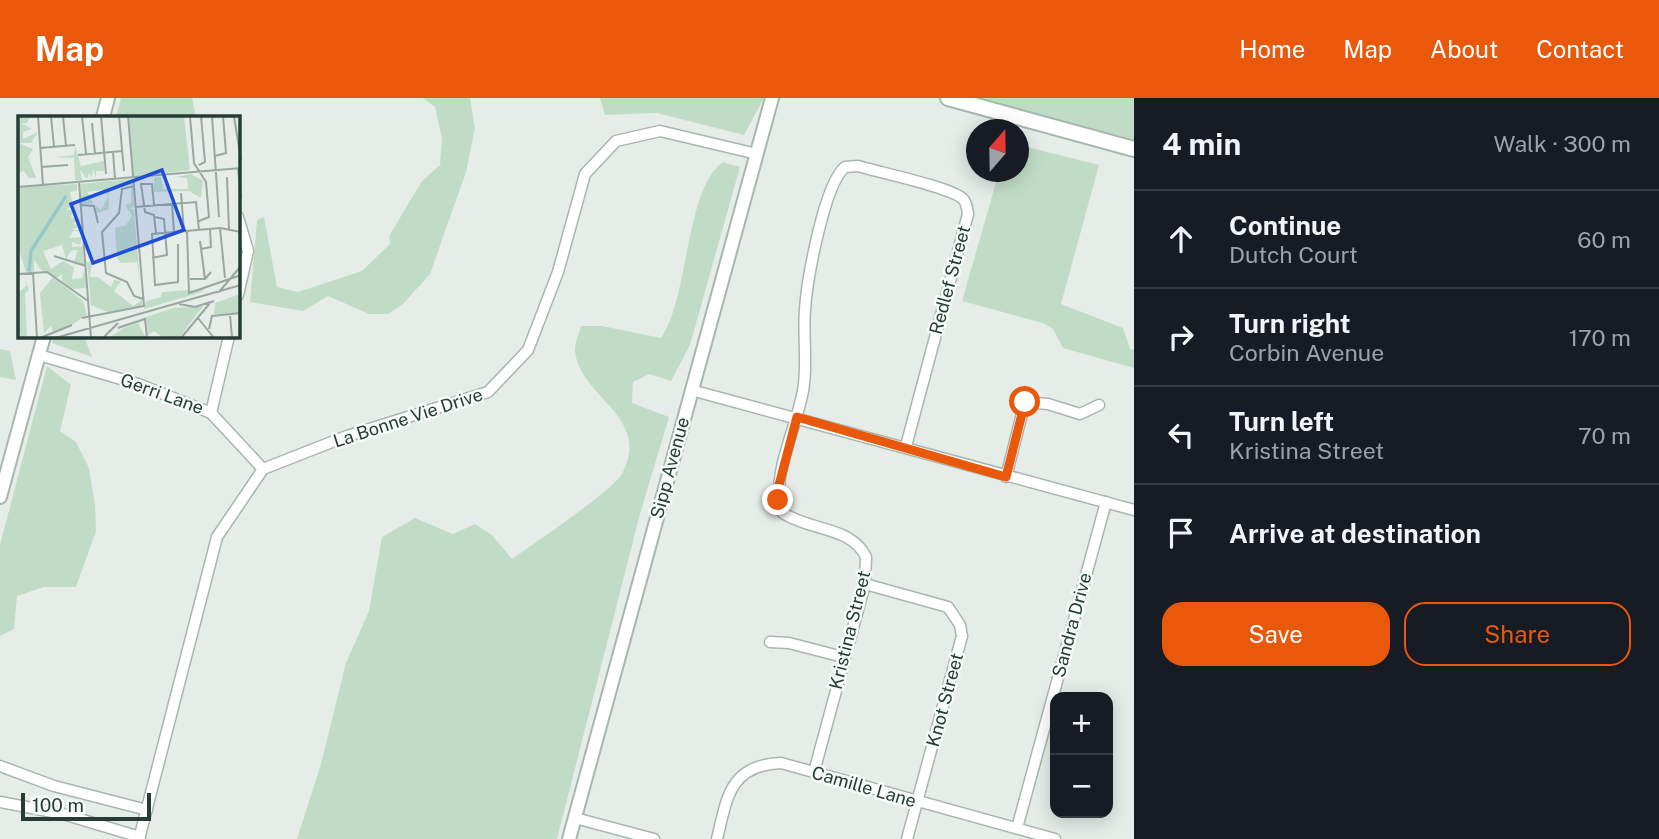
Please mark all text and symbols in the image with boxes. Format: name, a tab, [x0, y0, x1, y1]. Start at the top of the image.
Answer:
text: Map	[35, 30, 104, 68]
text: Home	[1239, 35, 1305, 63]
text: Map	[1343, 35, 1392, 63]
text: About	[1430, 35, 1498, 63]
text: Contact	[1536, 35, 1624, 63]
inset map	[18, 116, 240, 338]
north arrow	[966, 119, 1029, 182]
text: 4 min	[1162, 126, 1241, 162]
text: Walk · 300 m	[1493, 130, 1631, 157]
text: Continue	[1229, 210, 1341, 241]
icon: ahead	[1162, 220, 1200, 258]
street label: Redlef Street	[925, 223, 974, 337]
text: 60 m	[1577, 226, 1631, 253]
text: Dutch Court	[1229, 241, 1358, 268]
text: Turn right	[1229, 308, 1351, 339]
icon: right	[1162, 318, 1200, 356]
text: 170 m	[1569, 324, 1631, 351]
text: Corbin Avenue	[1229, 339, 1384, 366]
street label: Gerri Lane	[118, 369, 207, 418]
street label: La Bonne Vie Drive	[331, 383, 485, 452]
route start	[1009, 386, 1040, 417]
text: Turn left	[1229, 406, 1334, 437]
street label: Sipp Avenue	[646, 415, 693, 521]
icon: left	[1162, 416, 1200, 454]
text: 70 m	[1578, 422, 1631, 449]
text: Kristina Street	[1229, 437, 1384, 464]
route end	[762, 484, 793, 515]
icon: arrive	[1162, 514, 1200, 552]
text: Arrive at destination	[1229, 518, 1481, 549]
street label: Kristina Street	[825, 568, 874, 691]
street label: Sandra Drive	[1047, 570, 1096, 679]
button: Save	[1162, 602, 1390, 666]
button: Share	[1404, 602, 1631, 666]
street label: Knot Street	[922, 651, 967, 749]
map controls	[1050, 692, 1113, 818]
button: +	[1050, 692, 1113, 755]
button: −	[1050, 755, 1113, 818]
street label: Camille Lane	[810, 762, 919, 811]
scale bar	[21, 790, 150, 822]
text: 100 m	[32, 794, 84, 816]

